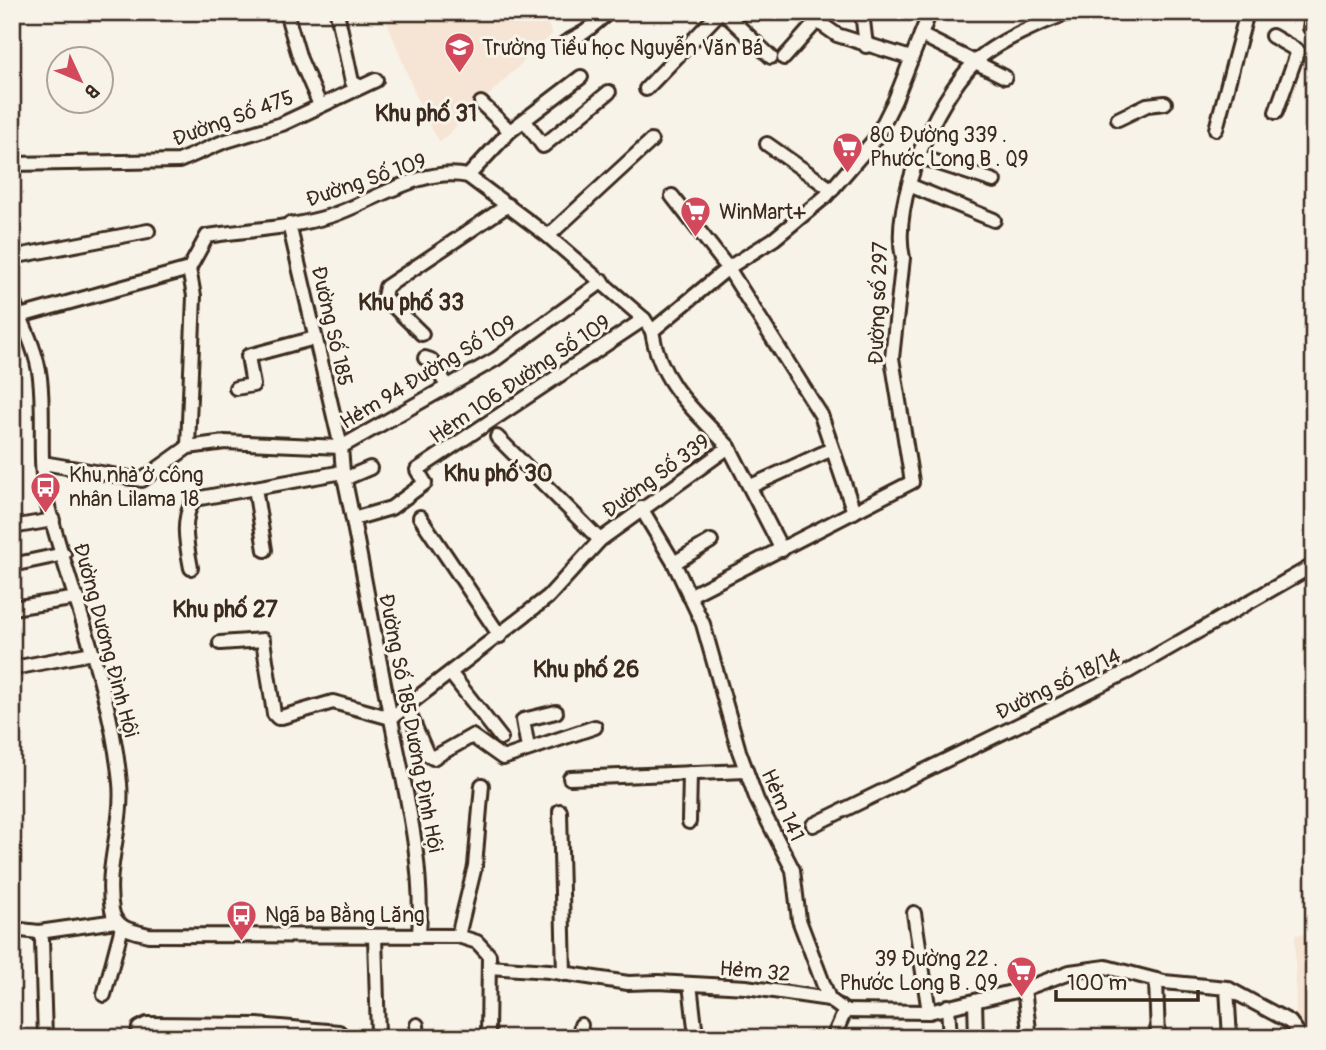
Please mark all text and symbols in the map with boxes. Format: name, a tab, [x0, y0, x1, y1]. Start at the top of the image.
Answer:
school or university icon: Trường Tiểu học Nguyễn Văn Bá	[442, 31, 476, 75]
place label: Trường Tiểu học Nguyễn Văn Bá	[482, 35, 763, 62]
north arrow	[46, 46, 116, 116]
text: B	[79, 79, 104, 103]
street label: Đường Số 475	[169, 84, 297, 153]
district label: Khu phố 31	[375, 99, 477, 128]
place label: 80 Đường 339 . Phước Long B . Q9	[870, 122, 1029, 173]
supermarket icon: 80 Đường 339 . Phước Long B . Q9	[830, 130, 864, 174]
street label: Đường Số 109	[302, 147, 430, 214]
supermarket icon: WinMart+	[679, 195, 713, 239]
place label: WinMart+	[719, 199, 806, 226]
street label: Đường số 297	[863, 241, 894, 365]
street label: Đường Số 185	[305, 263, 358, 389]
district label: Khu phố 33	[358, 288, 464, 317]
street label: Hẻm 94 Đường Số 109	[335, 309, 521, 436]
street label: Hẻm 106 Đường Số 109	[425, 309, 616, 450]
street label: Đường Số 339	[597, 428, 715, 524]
district label: Khu phố 30	[444, 459, 552, 488]
place label: Khu nhà ở công nhân Lilama 18	[69, 462, 204, 513]
bus stop icon: Khu nhà ở công nhân Lilama 18	[29, 470, 63, 514]
street label: Đường Dương Đình Hội	[67, 540, 145, 741]
street label: Đường Số 185 Dương Đình Hội	[372, 591, 449, 855]
district label: Khu phố 27	[172, 595, 279, 624]
street label: Đường số 18/14	[991, 642, 1125, 726]
district label: Khu phố 26	[533, 655, 639, 684]
street label: Hẻm 141	[755, 765, 810, 846]
bus stop icon: Ngã ba Bằng Lăng	[225, 898, 259, 942]
place label: Ngã ba Bằng Lăng	[265, 902, 425, 929]
place label: 39 Đường 22 . Phước Long B . Q9	[839, 946, 998, 997]
supermarket icon: 39 Đường 22 . Phước Long B . Q9	[1004, 954, 1038, 998]
street label: Hẻm 32	[718, 955, 792, 988]
scale bar	[1056, 959, 1198, 1003]
text: 100 m	[1067, 970, 1127, 997]

